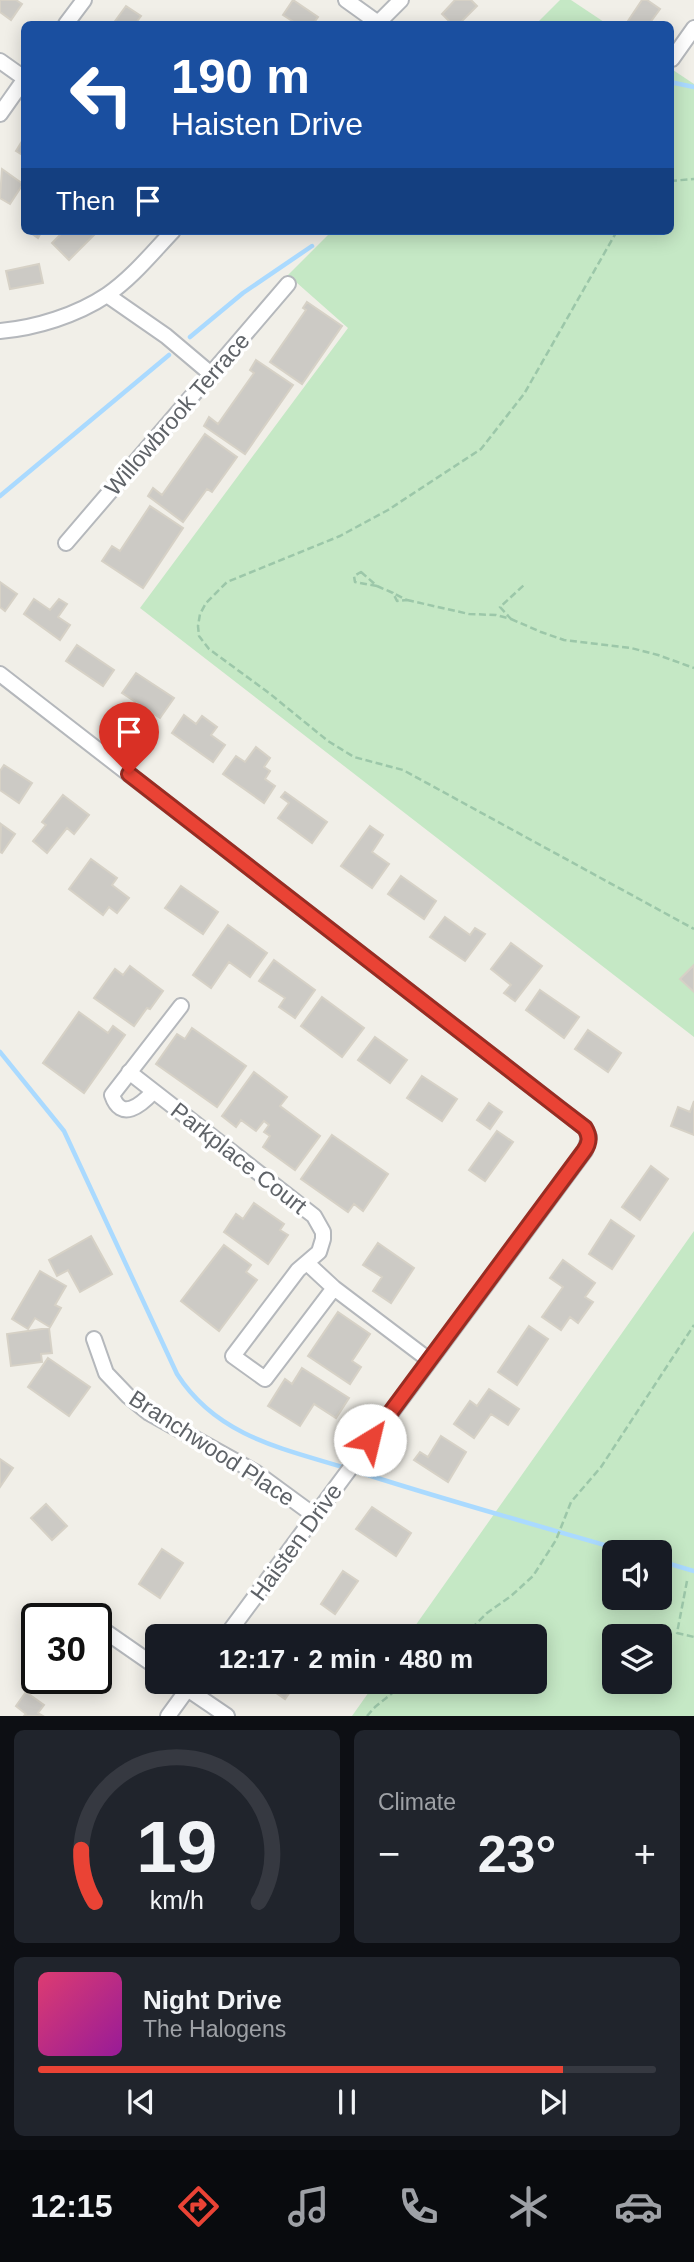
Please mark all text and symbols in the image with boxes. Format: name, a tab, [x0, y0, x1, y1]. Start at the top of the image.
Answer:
icon: left	[56, 49, 147, 140]
text: 190 m	[171, 49, 310, 103]
text: Haisten Drive	[171, 106, 363, 142]
icon: arrive	[129, 182, 167, 220]
text: Then	[56, 186, 115, 216]
street label: Willowbrook Terrace	[99, 327, 255, 501]
pin	[99, 702, 159, 774]
icon: arrive	[110, 713, 148, 751]
street label: Parkplace Court	[166, 1097, 312, 1219]
street label: Branchwood Place	[124, 1385, 300, 1511]
position arrow	[333, 1403, 407, 1477]
street label: Haisten Drive	[245, 1479, 347, 1605]
map controls	[602, 1540, 672, 1694]
button: sound	[602, 1540, 672, 1610]
speed limit sign: 30	[21, 1603, 112, 1694]
button: layers	[602, 1624, 672, 1694]
text: 12:17 · 2 min · 480 m	[219, 1644, 473, 1674]
text: Climate	[378, 1789, 456, 1815]
text: 19	[137, 1807, 217, 1888]
text: 23°	[478, 1825, 556, 1883]
text: −	[378, 1833, 400, 1875]
text: +	[634, 1833, 656, 1875]
text: km/h	[150, 1886, 204, 1914]
text: Night Drive	[143, 1985, 282, 2015]
text: The Halogens	[143, 2016, 286, 2042]
icon: previous	[122, 2083, 160, 2121]
icon: pause	[328, 2083, 366, 2121]
icon: next	[534, 2083, 572, 2121]
icon: directions	[174, 2182, 223, 2231]
icon: music	[284, 2182, 333, 2231]
icon: phone	[394, 2182, 443, 2231]
icon: climate	[504, 2182, 553, 2231]
icon: car	[614, 2182, 663, 2231]
text: 12:15	[31, 2188, 112, 2224]

